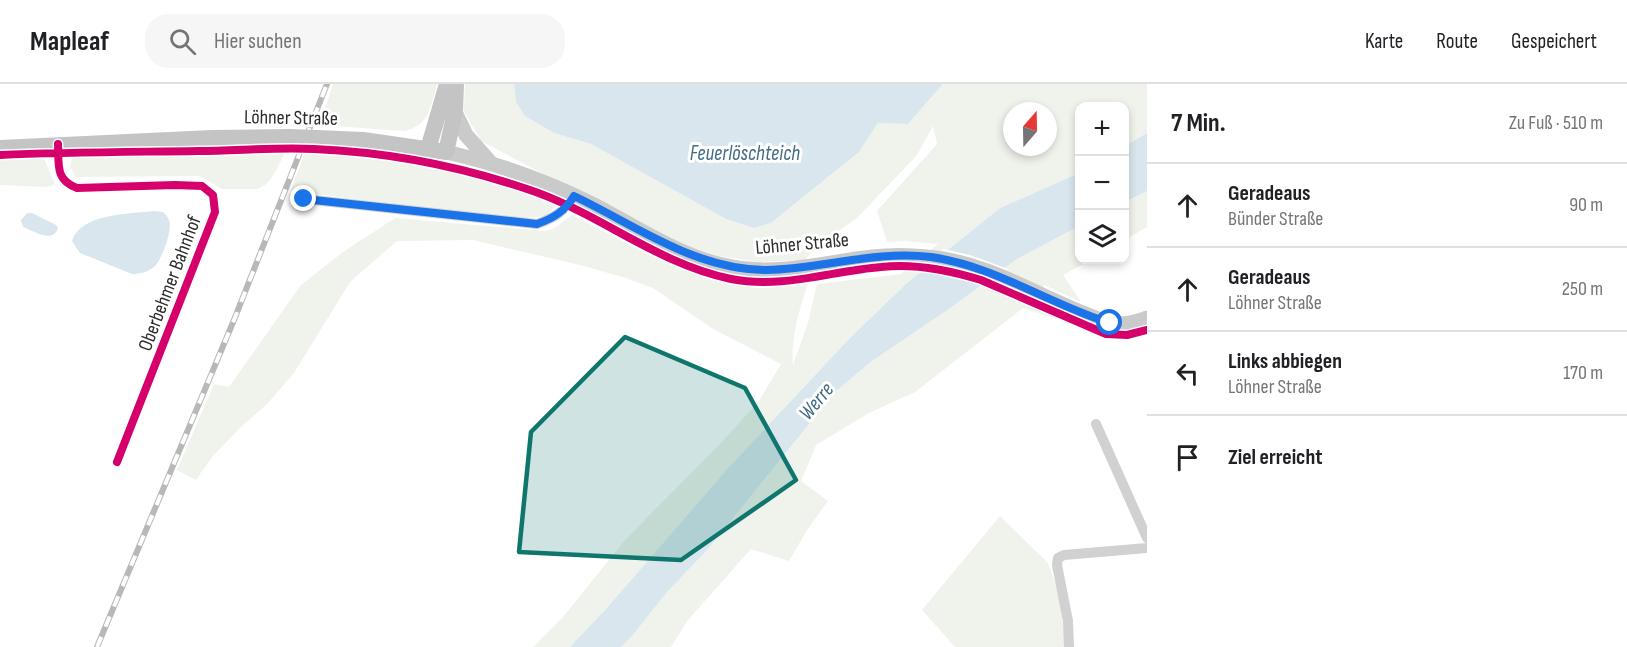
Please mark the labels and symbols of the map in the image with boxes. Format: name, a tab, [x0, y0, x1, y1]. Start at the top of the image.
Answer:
north arrow	[1003, 102, 1057, 156]
street label: Löhner Straße	[244, 105, 338, 131]
water label: Feuerlöschteich	[690, 141, 800, 166]
route end	[290, 185, 316, 211]
street label: Oberbehmer Bahnhof	[133, 212, 207, 354]
street label: Löhner Straße	[754, 228, 850, 260]
route start	[1096, 309, 1122, 335]
water label: Werre	[794, 378, 839, 425]

